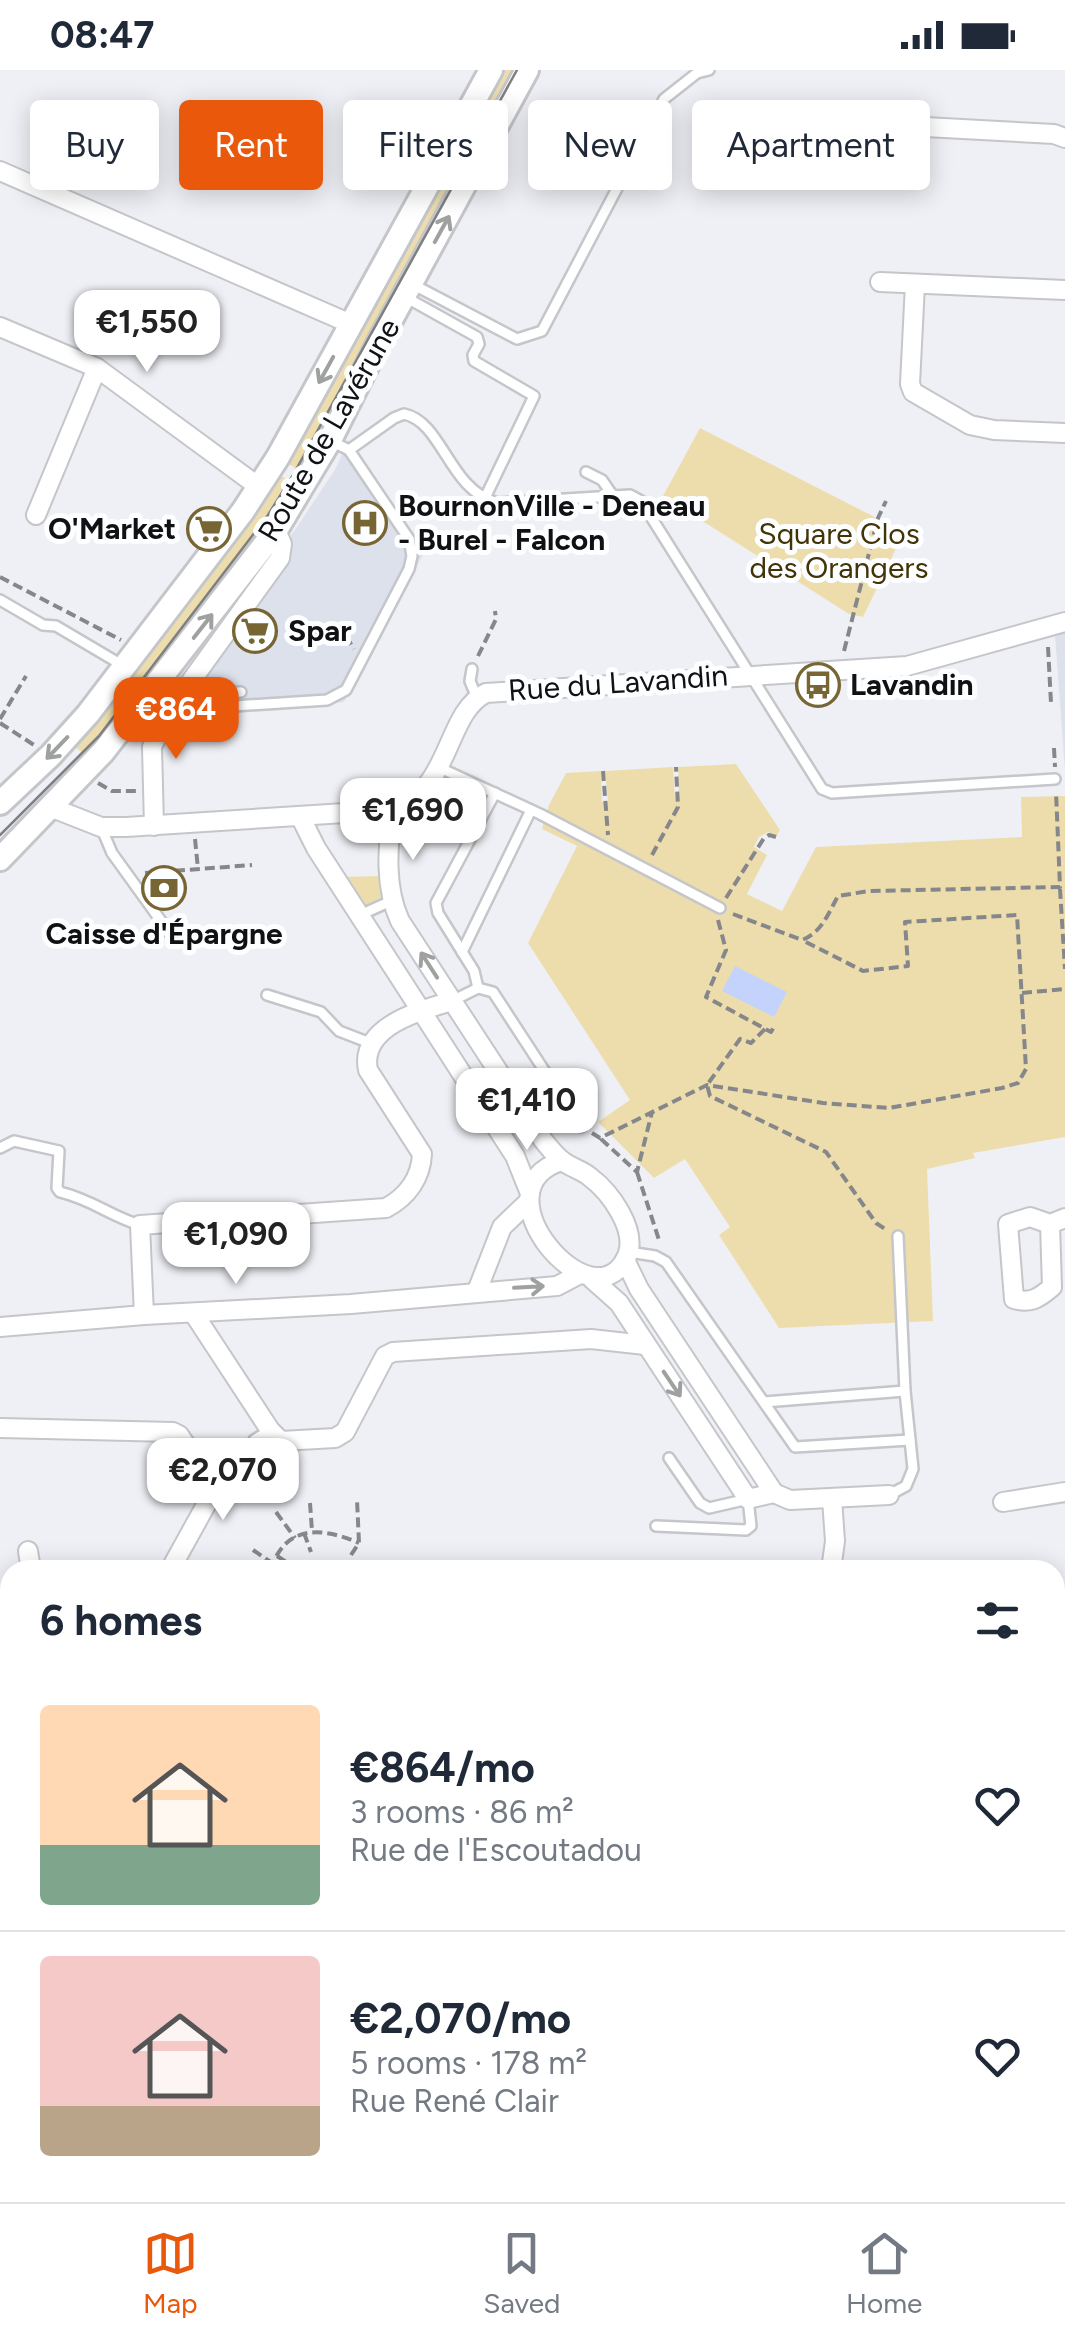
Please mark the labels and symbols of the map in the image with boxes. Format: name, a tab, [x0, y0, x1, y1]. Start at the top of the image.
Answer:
one-way arrow	[432, 215, 452, 244]
pin: €1,550	[66, 290, 228, 375]
street label: Route de Lavérune	[250, 312, 408, 548]
one-way arrow	[315, 354, 335, 384]
place label: BournonVille - Deneau - Burel - Falcon	[398, 487, 705, 558]
hospital icon: BournonVille - Deneau - Burel - Falcon	[342, 500, 388, 546]
supermarket icon: O'Market	[186, 506, 232, 552]
place label: O'Market	[48, 510, 176, 547]
park label: Square Clos des Orangers	[750, 515, 928, 586]
supermarket icon: Spar	[232, 608, 278, 654]
place label: Spar	[288, 612, 352, 649]
one-way arrow	[192, 613, 213, 640]
street label: Rue du Lavandin	[507, 656, 729, 709]
bus stop icon: Lavandin	[795, 662, 841, 708]
place label: Lavandin	[850, 666, 974, 703]
pin: €864	[117, 677, 235, 762]
one-way arrow	[46, 735, 69, 760]
pin: €1,690	[332, 778, 494, 863]
bank icon: Caisse d'Épargne	[141, 865, 187, 911]
place label: Caisse d'Épargne	[45, 915, 283, 952]
one-way arrow	[418, 951, 439, 980]
pin: €1,410	[446, 1068, 608, 1153]
pin: €1,090	[155, 1202, 317, 1287]
one-way arrow	[512, 1277, 544, 1296]
one-way arrow	[661, 1369, 682, 1398]
pin: €2,070	[142, 1438, 304, 1523]

